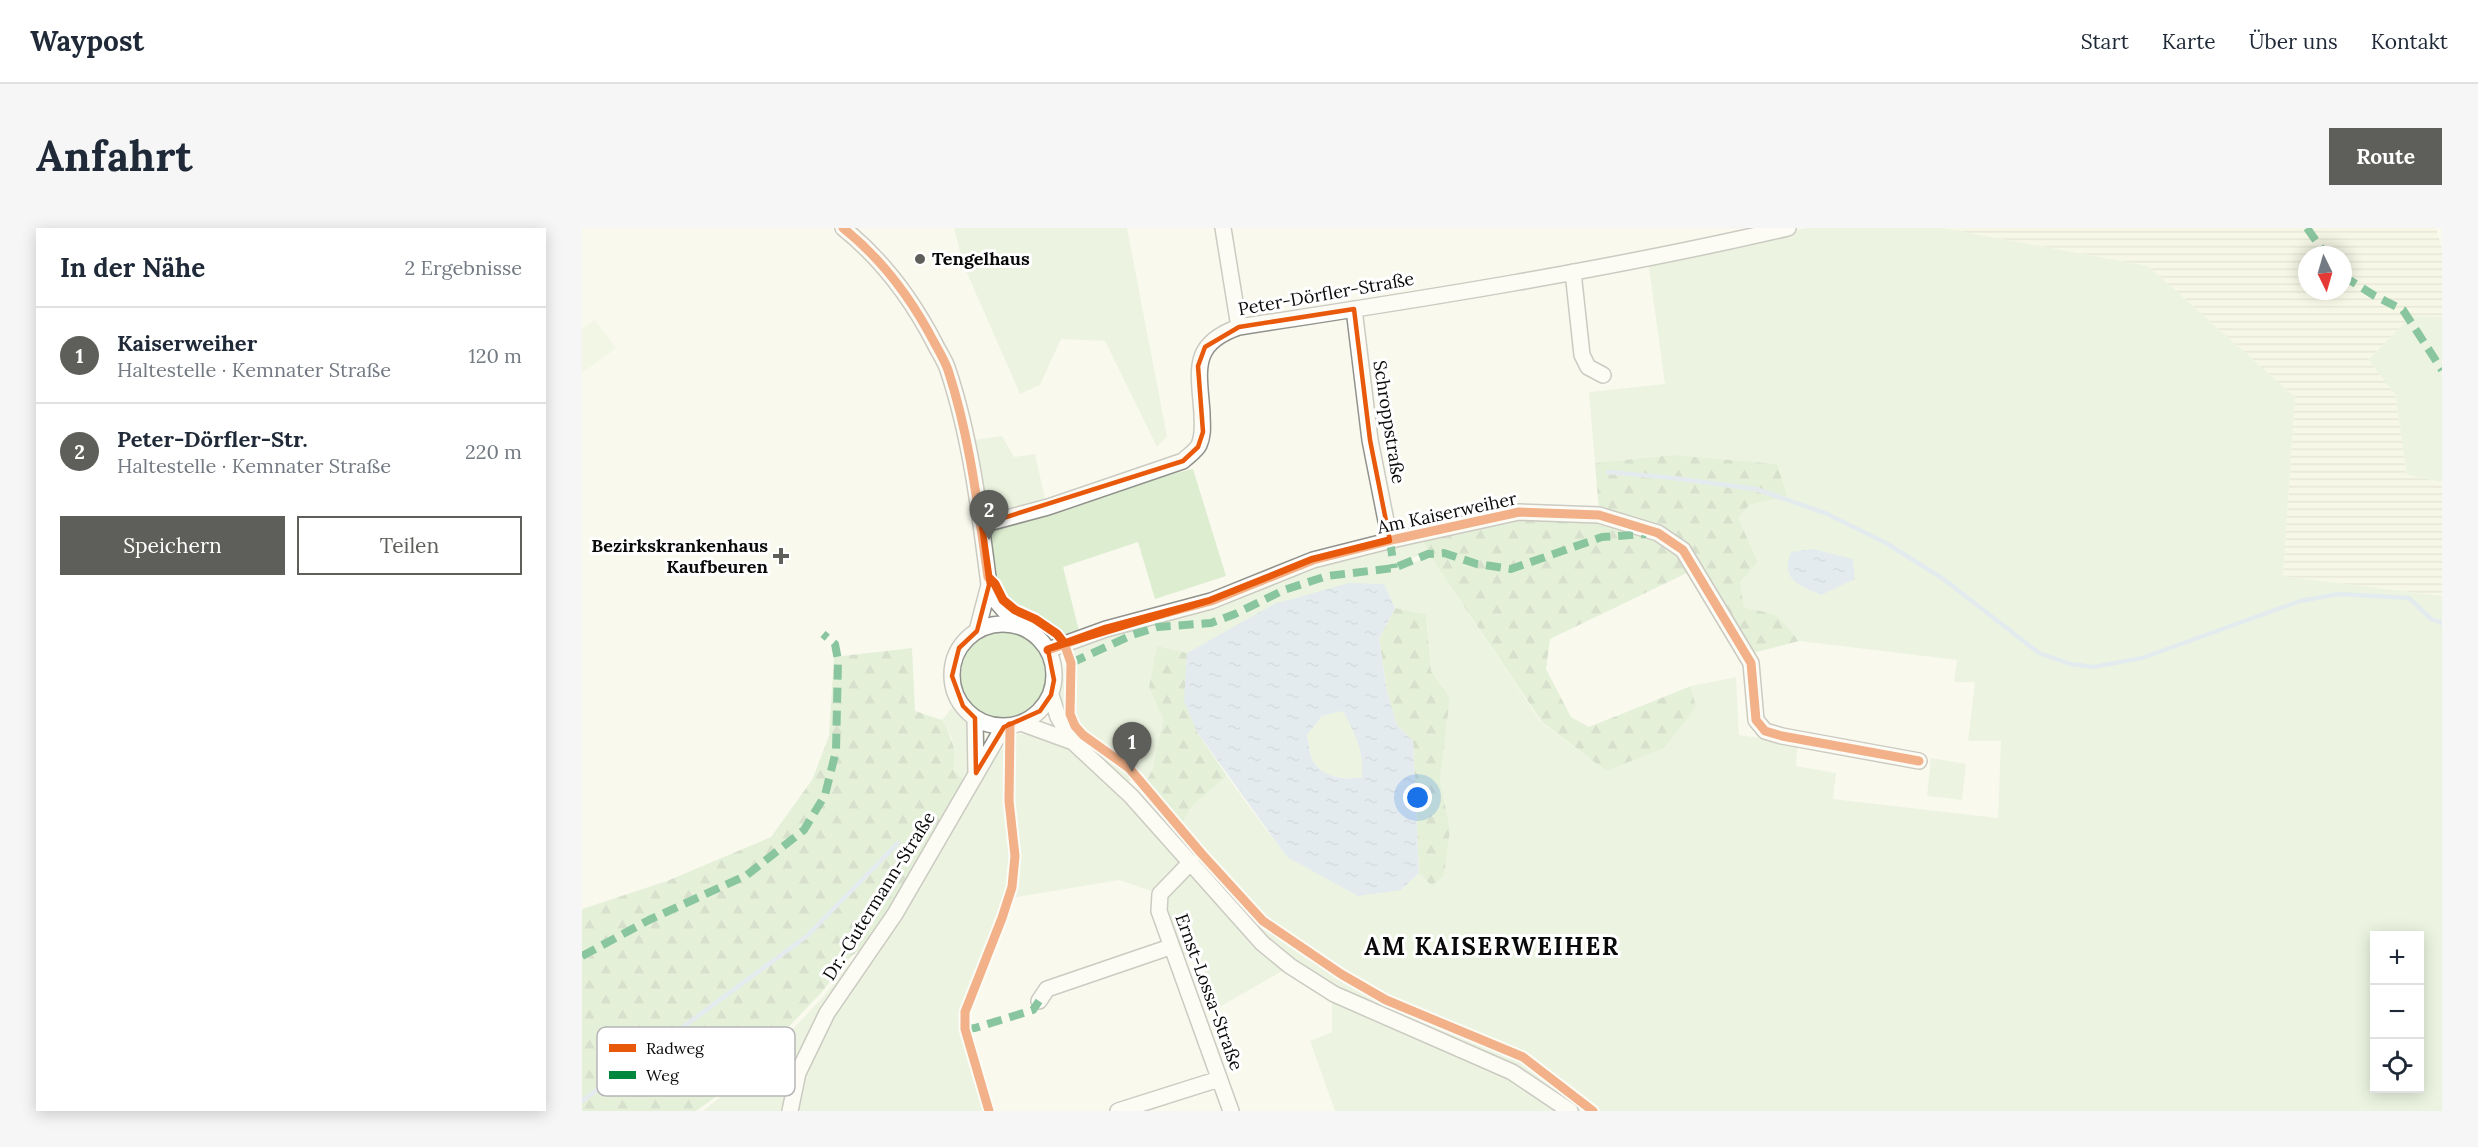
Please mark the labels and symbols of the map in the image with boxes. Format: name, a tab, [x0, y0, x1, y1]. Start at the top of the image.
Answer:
north arrow	[2298, 246, 2352, 300]
place label: Tengelhaus	[932, 247, 1030, 270]
marker: Tengelhaus	[913, 252, 927, 266]
street label: Peter-Dörfler-Straße	[1236, 267, 1416, 320]
street label: Schroppstraße	[1368, 359, 1411, 485]
street label: Am Kaiserweiher	[1374, 486, 1519, 539]
pin: 2	[970, 490, 1008, 540]
place label: Bezirkskrankenhaus Kaufbeuren	[591, 534, 769, 578]
marker: Bezirkskrankenhaus Kaufbeuren	[772, 547, 790, 565]
pin: 1	[1112, 722, 1152, 772]
your location	[1403, 783, 1432, 812]
street label: Dr.-Gutermann-Straße	[817, 807, 940, 984]
street label: Ernst-Lossa-Straße	[1170, 910, 1249, 1074]
district label: AM KAISERWEIHER	[1364, 931, 1620, 962]
legend	[597, 1027, 795, 1096]
text: Radweg	[646, 1038, 705, 1058]
text: Weg	[646, 1065, 680, 1085]

